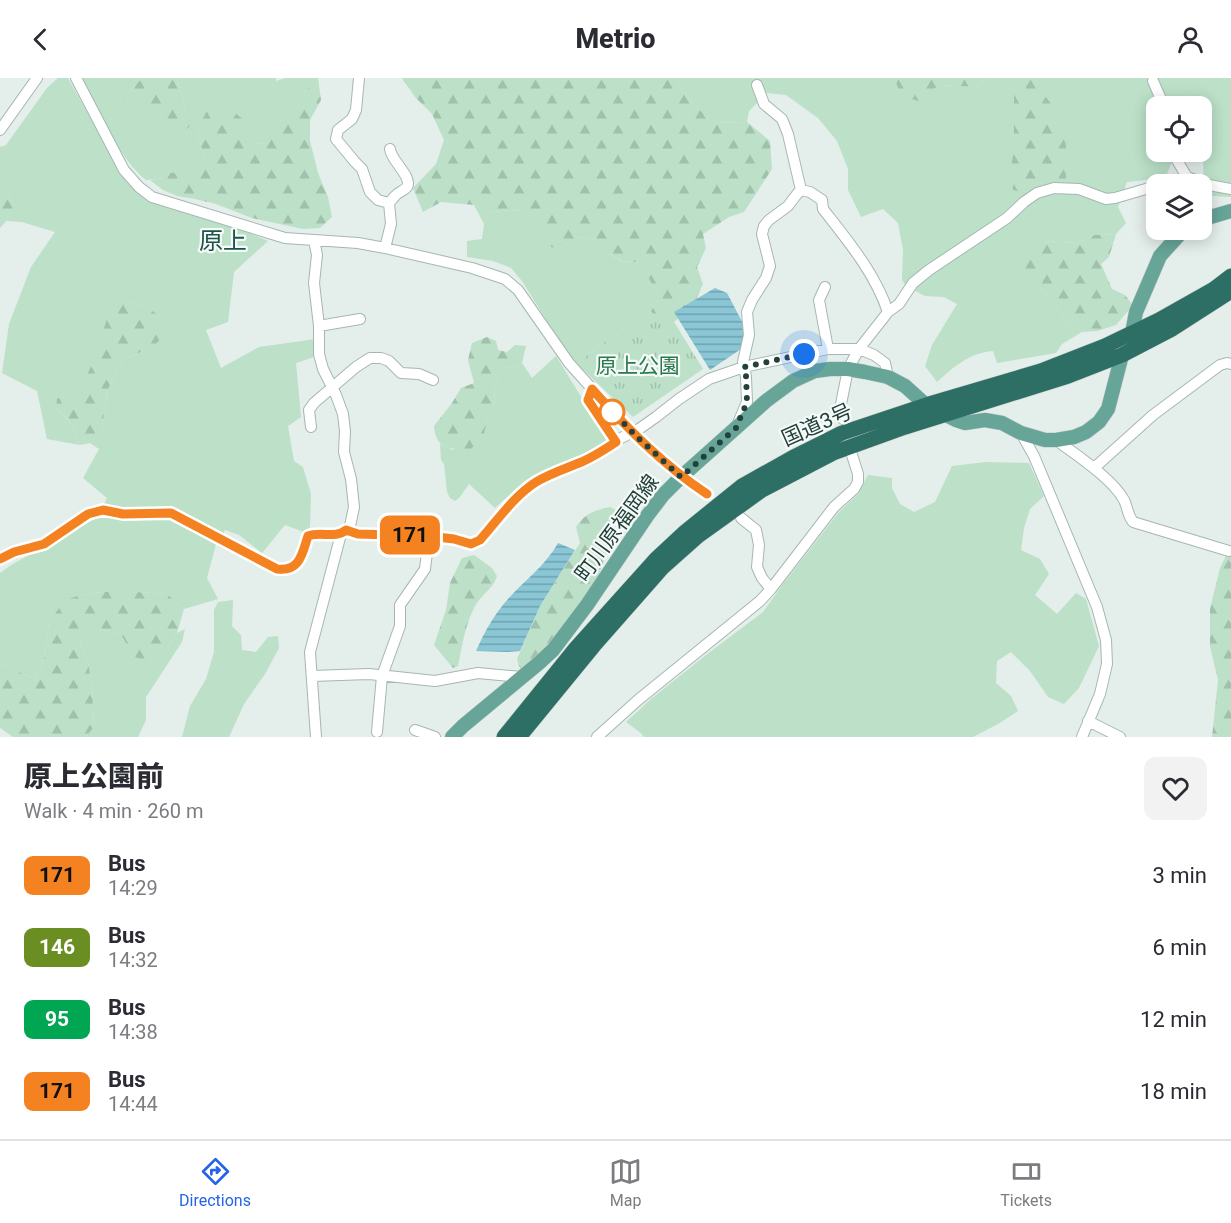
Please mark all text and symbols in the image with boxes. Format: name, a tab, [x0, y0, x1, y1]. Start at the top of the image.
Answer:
icon: back	[24, 23, 57, 56]
text: Metrio	[575, 23, 656, 55]
icon: person	[1174, 23, 1207, 56]
map controls	[1146, 96, 1212, 240]
button: locate	[1146, 96, 1212, 162]
button: layers	[1146, 174, 1212, 240]
district label: 原上	[199, 227, 247, 255]
your location	[789, 339, 819, 369]
park label: 原上公園	[596, 354, 680, 378]
unlabelled marker	[599, 399, 625, 425]
street label: 国道3号	[778, 399, 856, 451]
street label: 町川原福岡線	[570, 470, 664, 586]
line badge: 171	[376, 516, 444, 554]
text: 171	[392, 523, 428, 547]
button: heart	[1144, 757, 1207, 820]
text: 原上公園前	[24, 760, 164, 793]
text: Walk · 4 min · 260 m	[24, 799, 203, 823]
text: Bus	[108, 851, 146, 876]
text: 171	[39, 863, 75, 887]
text: 3 min	[1152, 863, 1207, 888]
text: 14:29	[108, 876, 158, 900]
text: Bus	[108, 923, 146, 948]
text: 146	[39, 935, 75, 959]
text: 6 min	[1152, 935, 1207, 960]
text: 14:32	[108, 948, 158, 972]
text: Bus	[108, 995, 146, 1020]
text: 95	[45, 1007, 69, 1031]
text: 12 min	[1140, 1007, 1207, 1032]
text: 14:38	[108, 1020, 158, 1044]
text: Bus	[108, 1067, 146, 1092]
text: 171	[39, 1079, 75, 1103]
text: 18 min	[1140, 1079, 1207, 1104]
text: 14:44	[108, 1092, 158, 1116]
tab: Directions	[179, 1155, 251, 1210]
tab: Map	[609, 1155, 642, 1210]
tab: Tickets	[1000, 1155, 1052, 1210]

